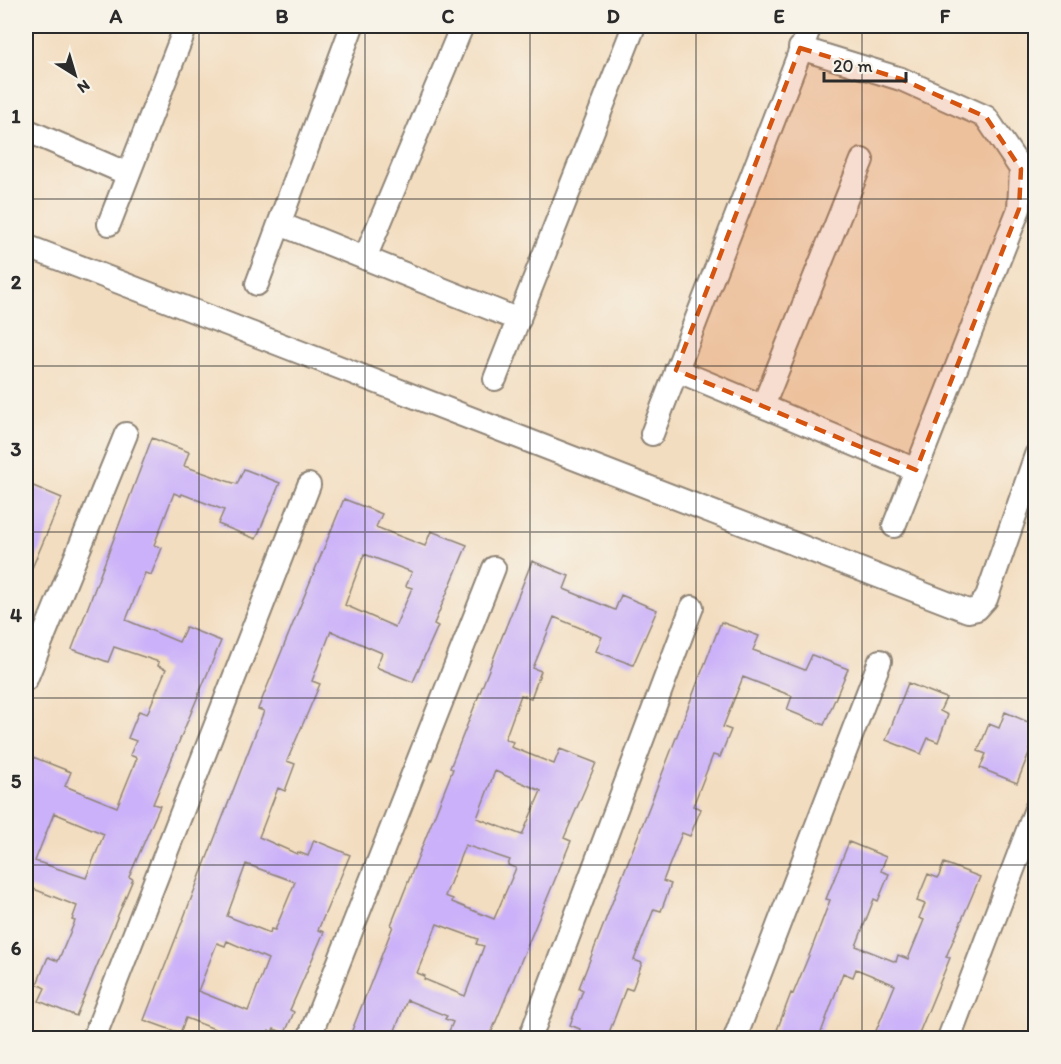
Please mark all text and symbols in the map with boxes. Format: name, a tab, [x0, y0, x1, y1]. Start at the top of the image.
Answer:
text: A	[109, 4, 123, 28]
text: B	[276, 4, 289, 28]
text: C	[442, 4, 455, 28]
text: D	[606, 4, 620, 28]
text: E	[773, 4, 785, 28]
text: F	[940, 4, 951, 28]
north arrow	[45, 45, 105, 105]
scale bar	[824, 45, 906, 83]
text: 20 m	[833, 55, 873, 77]
text: N	[74, 76, 94, 97]
text: 1	[11, 104, 21, 128]
text: 2	[11, 270, 22, 294]
text: 3	[11, 437, 22, 461]
text: 4	[10, 603, 22, 627]
text: 5	[11, 769, 22, 793]
text: 6	[11, 936, 22, 960]

